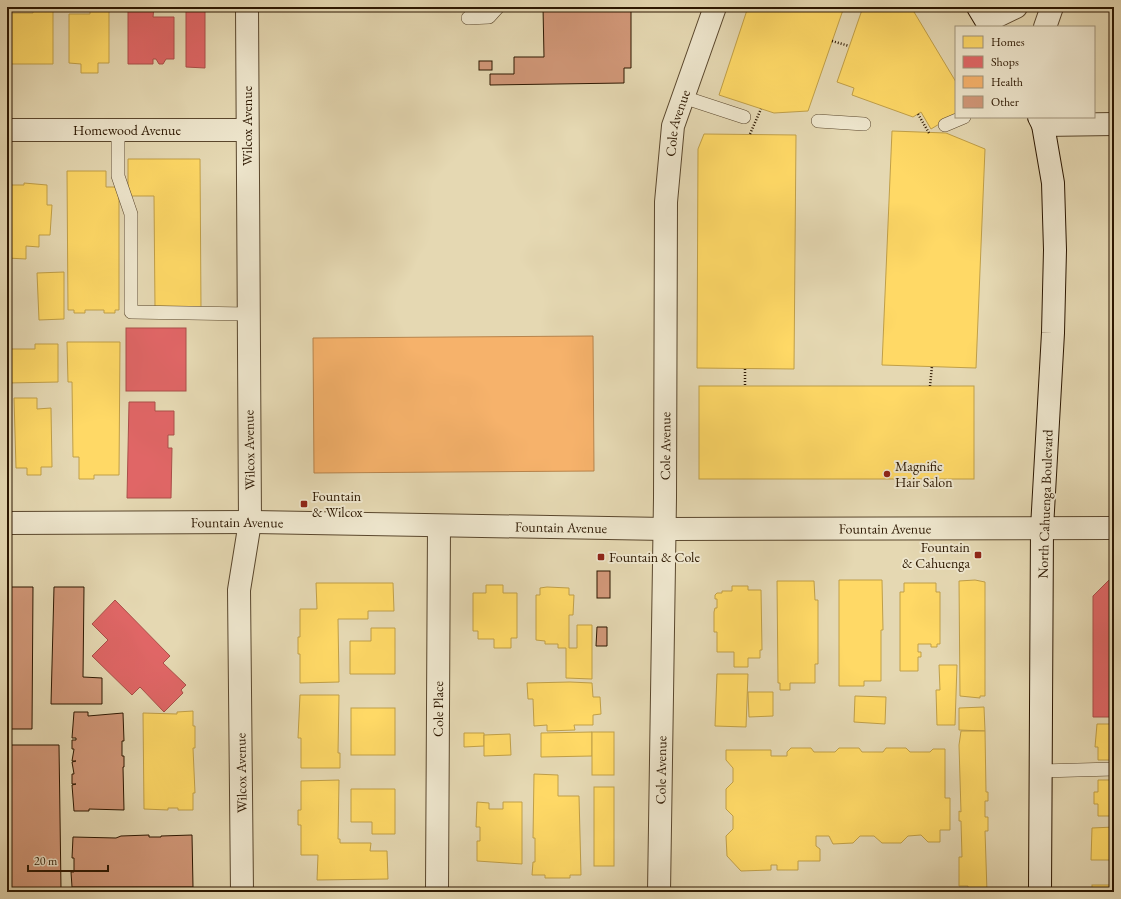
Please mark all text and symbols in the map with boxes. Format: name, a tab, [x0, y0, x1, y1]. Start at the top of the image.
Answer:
legend	[955, 26, 1095, 118]
text: Homes	[991, 34, 1025, 50]
text: Shops	[991, 54, 1019, 70]
text: Health	[991, 74, 1023, 90]
street label: Wilcox Avenue	[238, 85, 256, 166]
street label: Cole Avenue	[661, 87, 694, 157]
text: Other	[991, 94, 1019, 110]
street label: Homewood Avenue	[73, 121, 182, 139]
street label: Wilcox Avenue	[239, 409, 259, 490]
street label: Cole Avenue	[656, 411, 674, 480]
street label: North Cahuenga Boulevard	[1033, 428, 1057, 579]
place label: Magnific Hair Salon	[895, 457, 953, 491]
marker: Magnific Hair Salon	[882, 469, 892, 479]
place label: Fountain & Wilcox	[312, 487, 363, 521]
marker: Fountain & Wilcox	[299, 499, 309, 509]
street label: Fountain Avenue	[191, 513, 284, 532]
street label: Fountain Avenue	[515, 517, 608, 537]
street label: Fountain Avenue	[839, 519, 932, 538]
place label: Fountain & Cahuenga	[902, 538, 971, 572]
place label: Fountain & Cole	[609, 548, 700, 566]
marker: Fountain & Cahuenga	[973, 550, 983, 560]
marker: Fountain & Cole	[596, 552, 606, 562]
street label: Cole Place	[429, 680, 447, 737]
street label: Wilcox Avenue	[231, 732, 251, 813]
street label: Cole Avenue	[651, 735, 670, 804]
scale bar	[28, 847, 108, 873]
text: 20 m	[34, 853, 58, 869]

